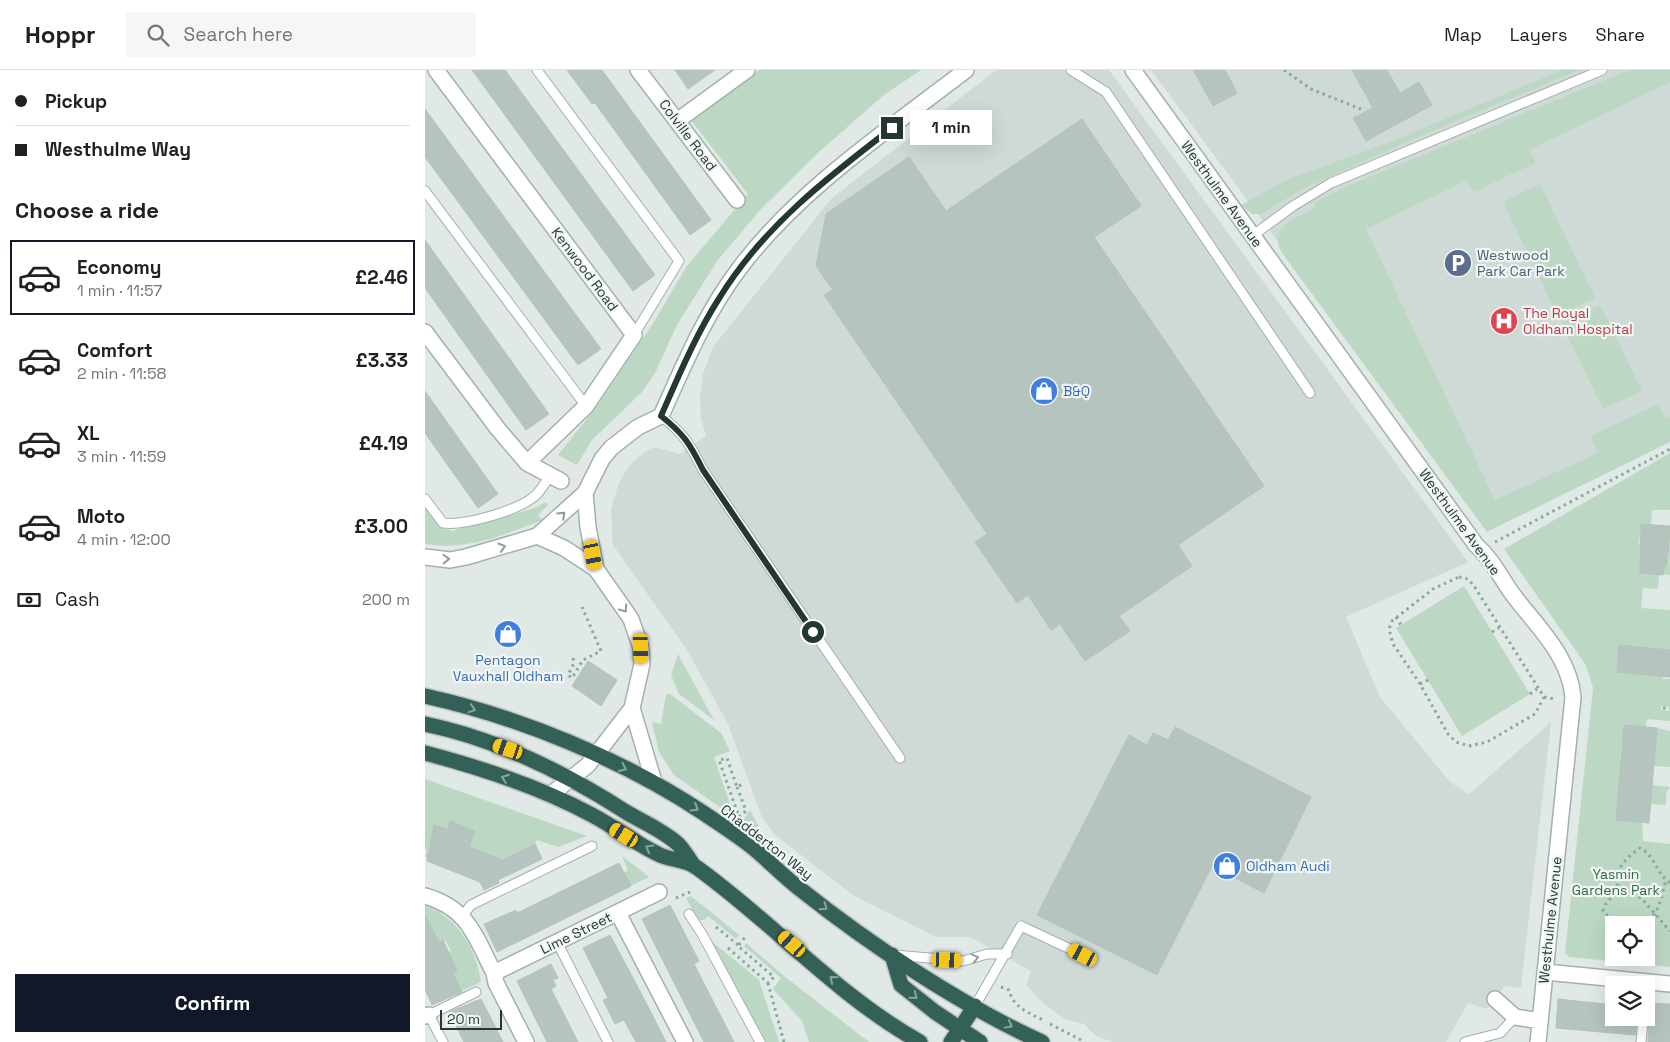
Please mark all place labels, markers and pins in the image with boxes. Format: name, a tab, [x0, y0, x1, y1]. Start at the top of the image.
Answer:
place label: Westwood Park Car Park	[1477, 246, 1565, 280]
parking icon: Westwood Park Car Park	[1443, 248, 1473, 278]
place label: The Royal Oldham Hospital	[1523, 304, 1633, 338]
hospital icon: The Royal Oldham Hospital	[1489, 306, 1519, 336]
shop icon: B&Q	[1029, 376, 1059, 406]
place label: B&Q	[1063, 382, 1090, 400]
shop icon: Pentagon Vauxhall Oldham	[493, 619, 523, 649]
place label: Pentagon Vauxhall Oldham	[453, 651, 563, 685]
shop icon: Oldham Audi	[1212, 851, 1242, 881]
place label: Oldham Audi	[1246, 857, 1330, 875]

